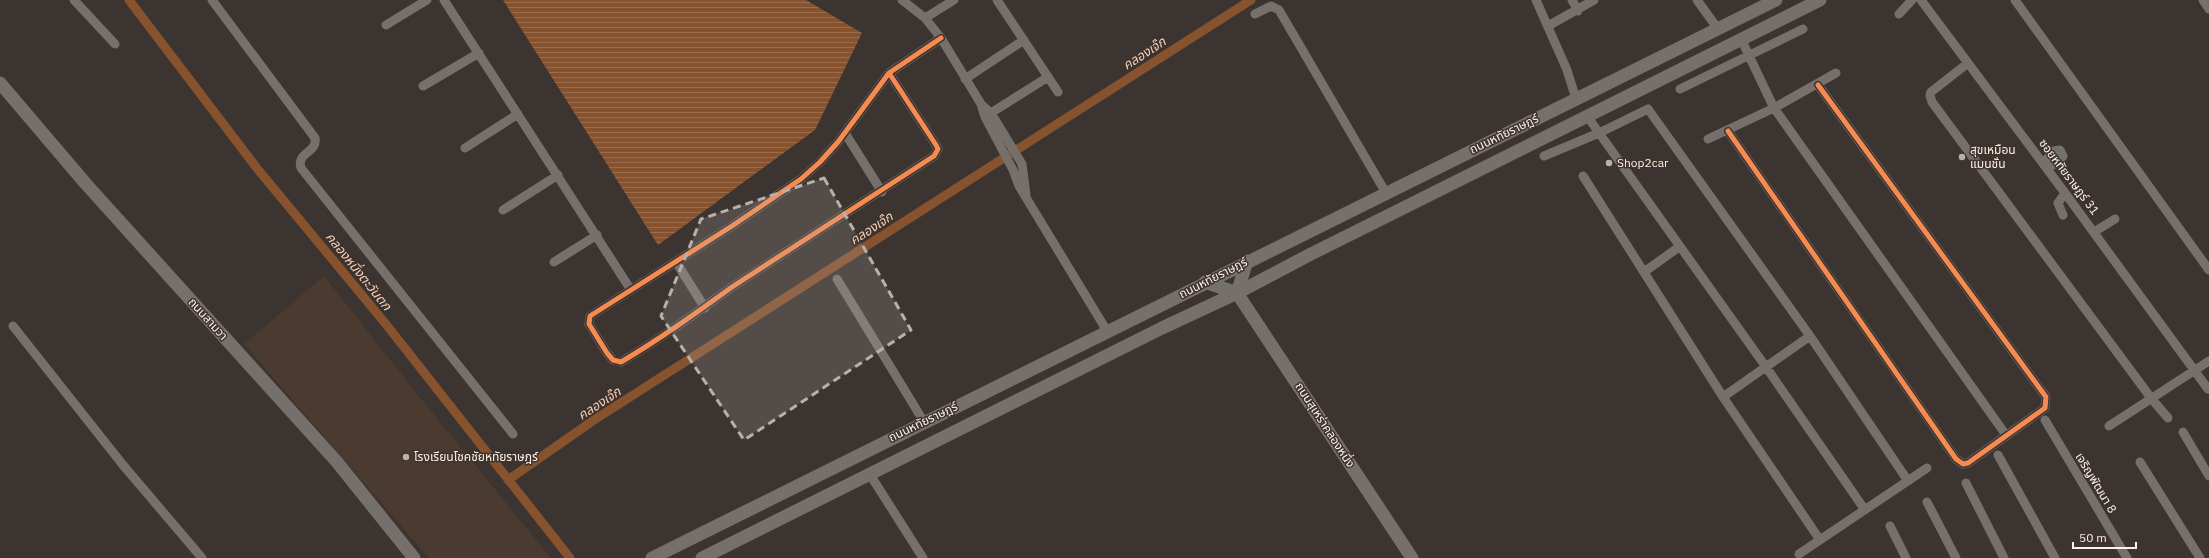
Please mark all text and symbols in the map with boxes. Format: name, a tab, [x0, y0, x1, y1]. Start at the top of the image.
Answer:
water label: คลองเจ๊ก	[1120, 33, 1170, 74]
street label: ถนนหทัยราษฎร์	[1467, 110, 1541, 157]
street label: ซอยหทัยราษฎร์ 31	[2036, 136, 2103, 218]
place label: สุขเหมือน แมนชั่น	[1970, 142, 2016, 171]
marker: สุขเหมือน แมนชั่น	[1957, 152, 1967, 162]
place label: Shop2car	[1617, 155, 1669, 170]
marker: Shop2car	[1604, 158, 1614, 168]
water label: คลองเจ๊ก	[847, 208, 897, 249]
water label: คลองหนึ่งตะวันตก	[322, 228, 397, 315]
street label: ถนนหทัยราษฎร์	[1176, 254, 1250, 301]
street label: ถนนสามวา	[185, 294, 231, 343]
street label: ถนนสุเหร่าคลองหนึ่ง	[1292, 379, 1359, 470]
water label: คลองเจ๊ก	[575, 383, 625, 424]
street label: ถนนหทัยราษฎร์	[886, 398, 960, 445]
place label: โรงเรียนโชคชัยหทัยราษฎร์	[414, 449, 538, 464]
street label: เจริญพัฒนา 8	[2073, 450, 2120, 516]
marker: โรงเรียนโชคชัยหทัยราษฎร์	[401, 452, 411, 462]
scale bar	[2073, 524, 2136, 550]
text: 50 m	[2079, 530, 2107, 545]

